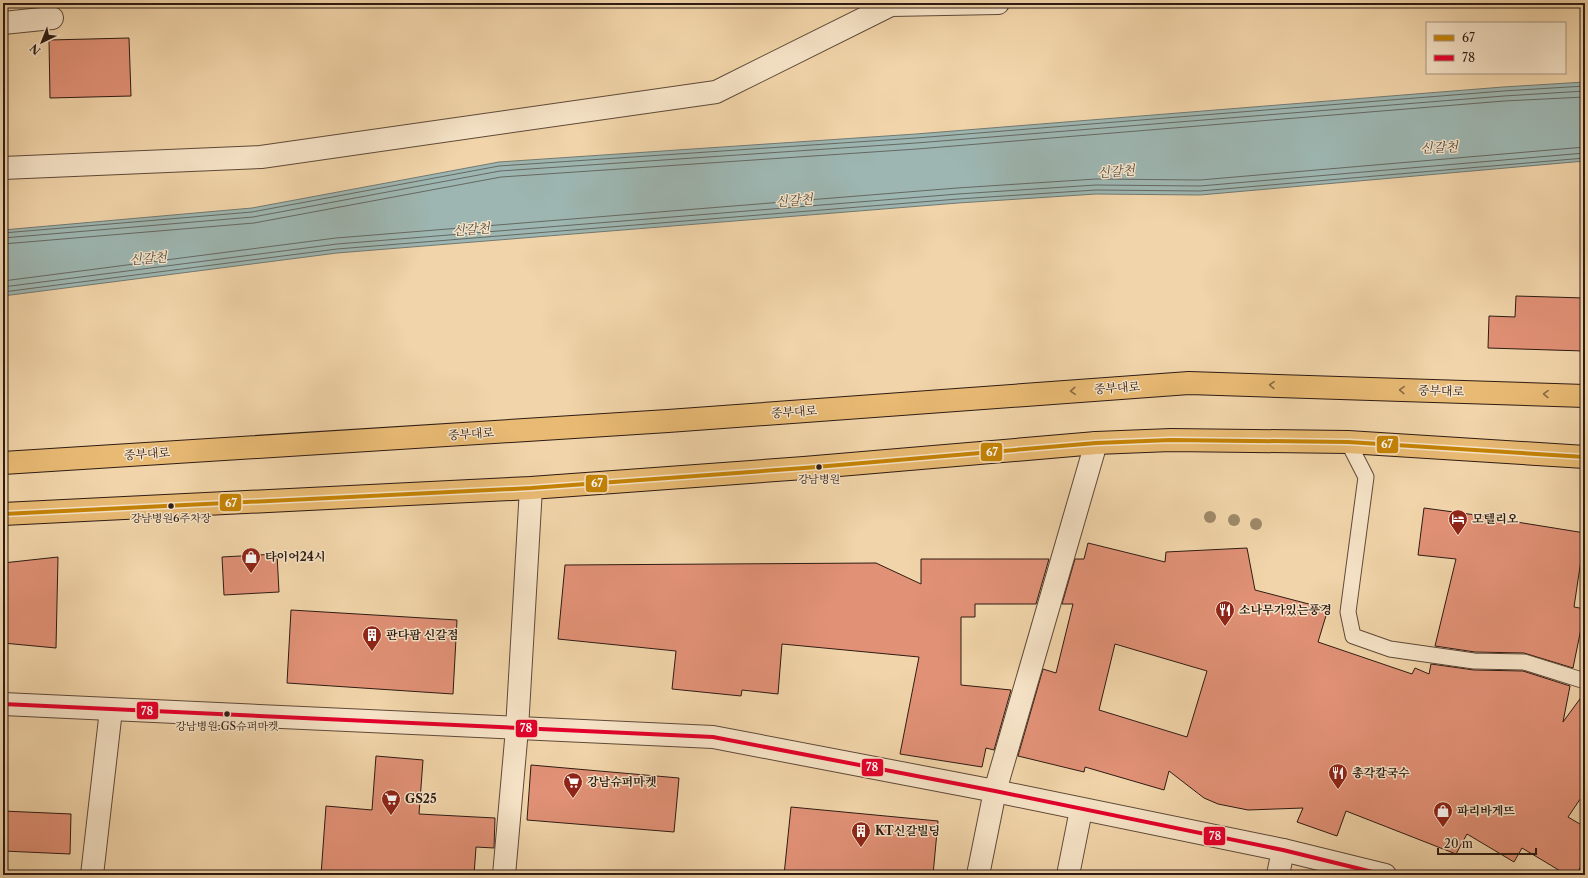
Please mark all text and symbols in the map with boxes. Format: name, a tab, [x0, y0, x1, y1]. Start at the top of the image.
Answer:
north arrow	[22, 22, 62, 62]
legend	[1426, 22, 1566, 74]
text: 67	[1462, 30, 1475, 45]
text: N	[27, 41, 43, 58]
text: 78	[1462, 50, 1475, 65]
water label: 신갈천	[1420, 138, 1460, 156]
water label: 신갈천	[1097, 161, 1137, 181]
water label: 신갈천	[775, 190, 815, 210]
water label: 신갈천	[452, 219, 492, 239]
water label: 신갈천	[129, 248, 169, 268]
street label: 중부대로	[1093, 378, 1141, 397]
one-way arrow	[1269, 381, 1275, 390]
street label: 중부대로	[1418, 382, 1465, 399]
one-way arrow	[1399, 385, 1405, 394]
one-way arrow	[1070, 387, 1076, 396]
one-way arrow	[1543, 390, 1549, 399]
street label: 중부대로	[770, 402, 818, 421]
street label: 중부대로	[447, 424, 495, 443]
line badge: 67	[1376, 435, 1399, 454]
text: 67	[1381, 437, 1393, 451]
line badge: 67	[980, 442, 1003, 462]
street label: 중부대로	[123, 444, 171, 463]
text: 67	[986, 445, 998, 459]
marker: 강남병원	[814, 462, 824, 472]
place label: 강남병원	[798, 472, 840, 486]
line badge: 67	[585, 474, 608, 493]
text: 67	[591, 476, 603, 490]
line badge: 67	[219, 493, 242, 512]
text: 67	[225, 496, 237, 510]
marker: 강남병원6주차장	[166, 501, 176, 511]
hotel icon: 모텔리오	[1447, 508, 1469, 536]
place label: 강남병원6주차장	[131, 511, 212, 525]
place label: 모텔리오	[1472, 511, 1519, 526]
shop icon: 타이어24시	[240, 546, 262, 574]
place label: 타이어24시	[265, 549, 326, 564]
restaurant icon: 소나무가있는풍경	[1214, 599, 1236, 627]
place label: 소나무가있는풍경	[1239, 602, 1332, 617]
building icon: 판다팜 신갈점	[361, 624, 383, 652]
place label: 판다팜 신갈점	[386, 627, 459, 642]
line badge: 78	[136, 701, 159, 720]
text: 78	[141, 704, 153, 718]
marker: 강남병원.GS슈퍼마켓	[222, 709, 232, 719]
place label: 강남병원.GS슈퍼마켓	[175, 719, 279, 733]
line badge: 78	[515, 719, 538, 738]
text: 78	[520, 721, 532, 735]
line badge: 78	[861, 758, 884, 777]
text: 78	[866, 760, 878, 774]
restaurant icon: 총각칼국수	[1327, 762, 1349, 790]
place label: 총각칼국수	[1352, 765, 1410, 780]
supermarket icon: 강남슈퍼마켓	[562, 771, 584, 799]
place label: 강남슈퍼마켓	[587, 774, 657, 789]
supermarket icon: GS25	[380, 788, 402, 816]
place label: GS25	[405, 791, 437, 806]
shop icon: 파리바게뜨	[1432, 800, 1454, 828]
place label: 파리바게뜨	[1457, 803, 1515, 818]
building icon: KT신갈빌딩	[850, 820, 872, 848]
place label: KT신갈빌딩	[875, 823, 940, 838]
line badge: 78	[1203, 826, 1226, 846]
text: 78	[1209, 829, 1221, 843]
scale bar	[1438, 830, 1536, 856]
text: 20 m	[1444, 836, 1473, 851]

